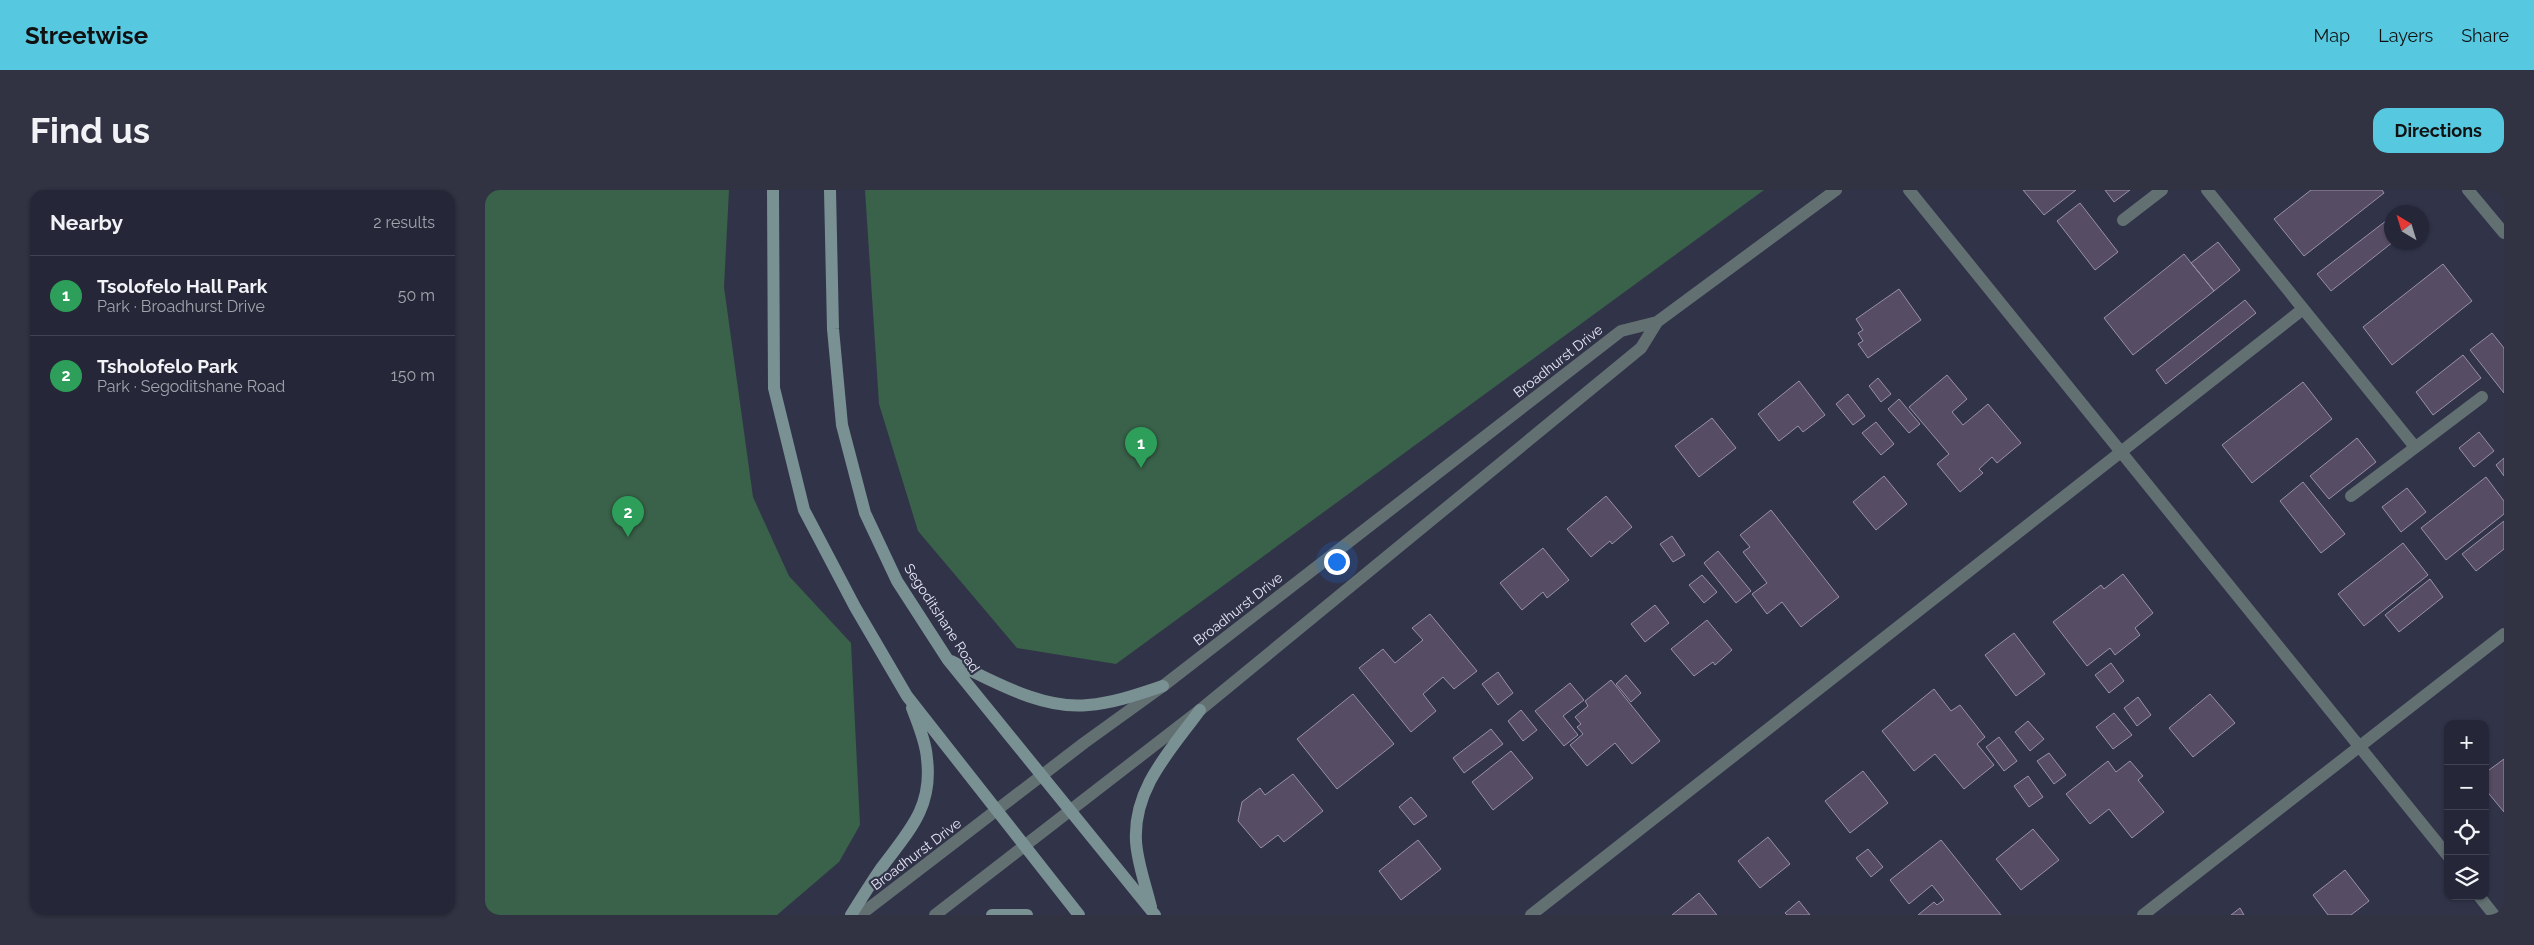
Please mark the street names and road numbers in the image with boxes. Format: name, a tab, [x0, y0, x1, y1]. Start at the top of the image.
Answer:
street label: Broadhurst Drive	[1510, 321, 1606, 401]
street label: Segoditshane Road	[901, 561, 983, 675]
street label: Broadhurst Drive	[1190, 569, 1286, 649]
street label: Broadhurst Drive	[868, 815, 964, 893]

